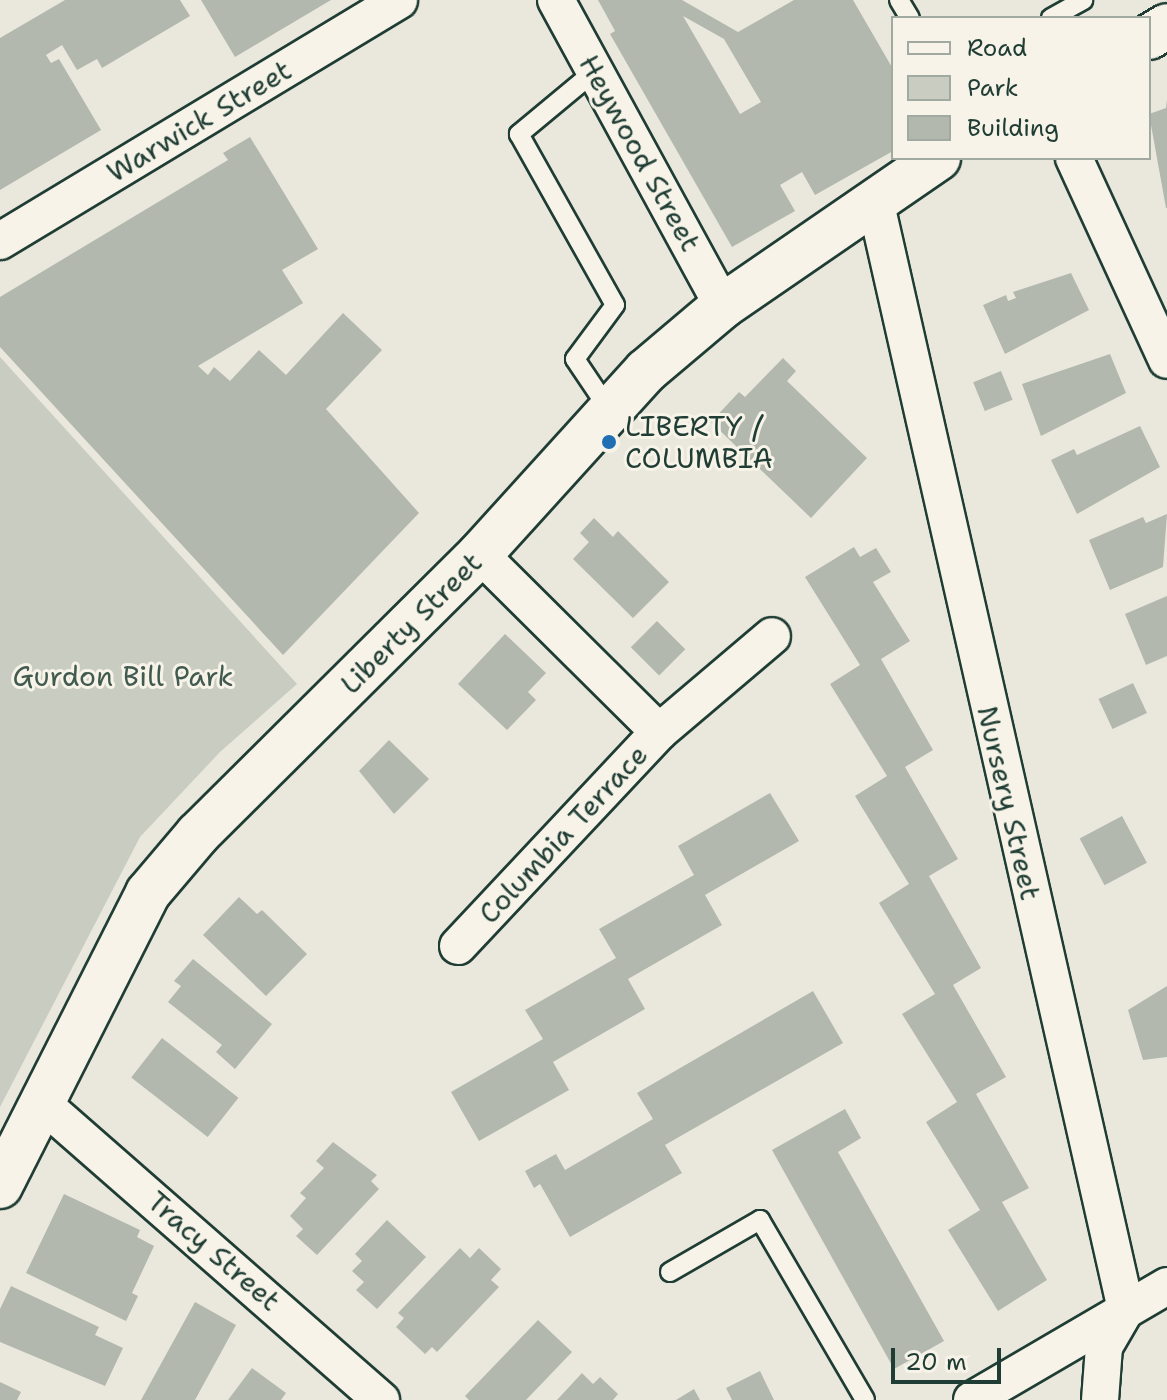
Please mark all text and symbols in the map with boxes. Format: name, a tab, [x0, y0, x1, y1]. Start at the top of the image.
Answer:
legend	[891, 16, 1151, 160]
text: Road	[967, 32, 1027, 64]
street label: Heywood Street	[572, 49, 708, 257]
street label: Warwick Street	[101, 53, 297, 189]
text: Park	[967, 72, 1019, 104]
text: Building	[967, 112, 1059, 144]
place label: LIBERTY / COLUMBIA	[625, 409, 773, 475]
marker: LIBERTY / COLUMBIA	[600, 433, 618, 451]
street label: Liberty Street	[333, 545, 489, 701]
park label: Gurdon Bill Park	[12, 659, 234, 693]
street label: Nursery Street	[970, 703, 1048, 903]
street label: Columbia Terrace	[472, 738, 654, 930]
street label: Tracy Street	[141, 1184, 287, 1318]
scale bar	[895, 1332, 1005, 1382]
text: 20 m	[905, 1346, 967, 1378]

